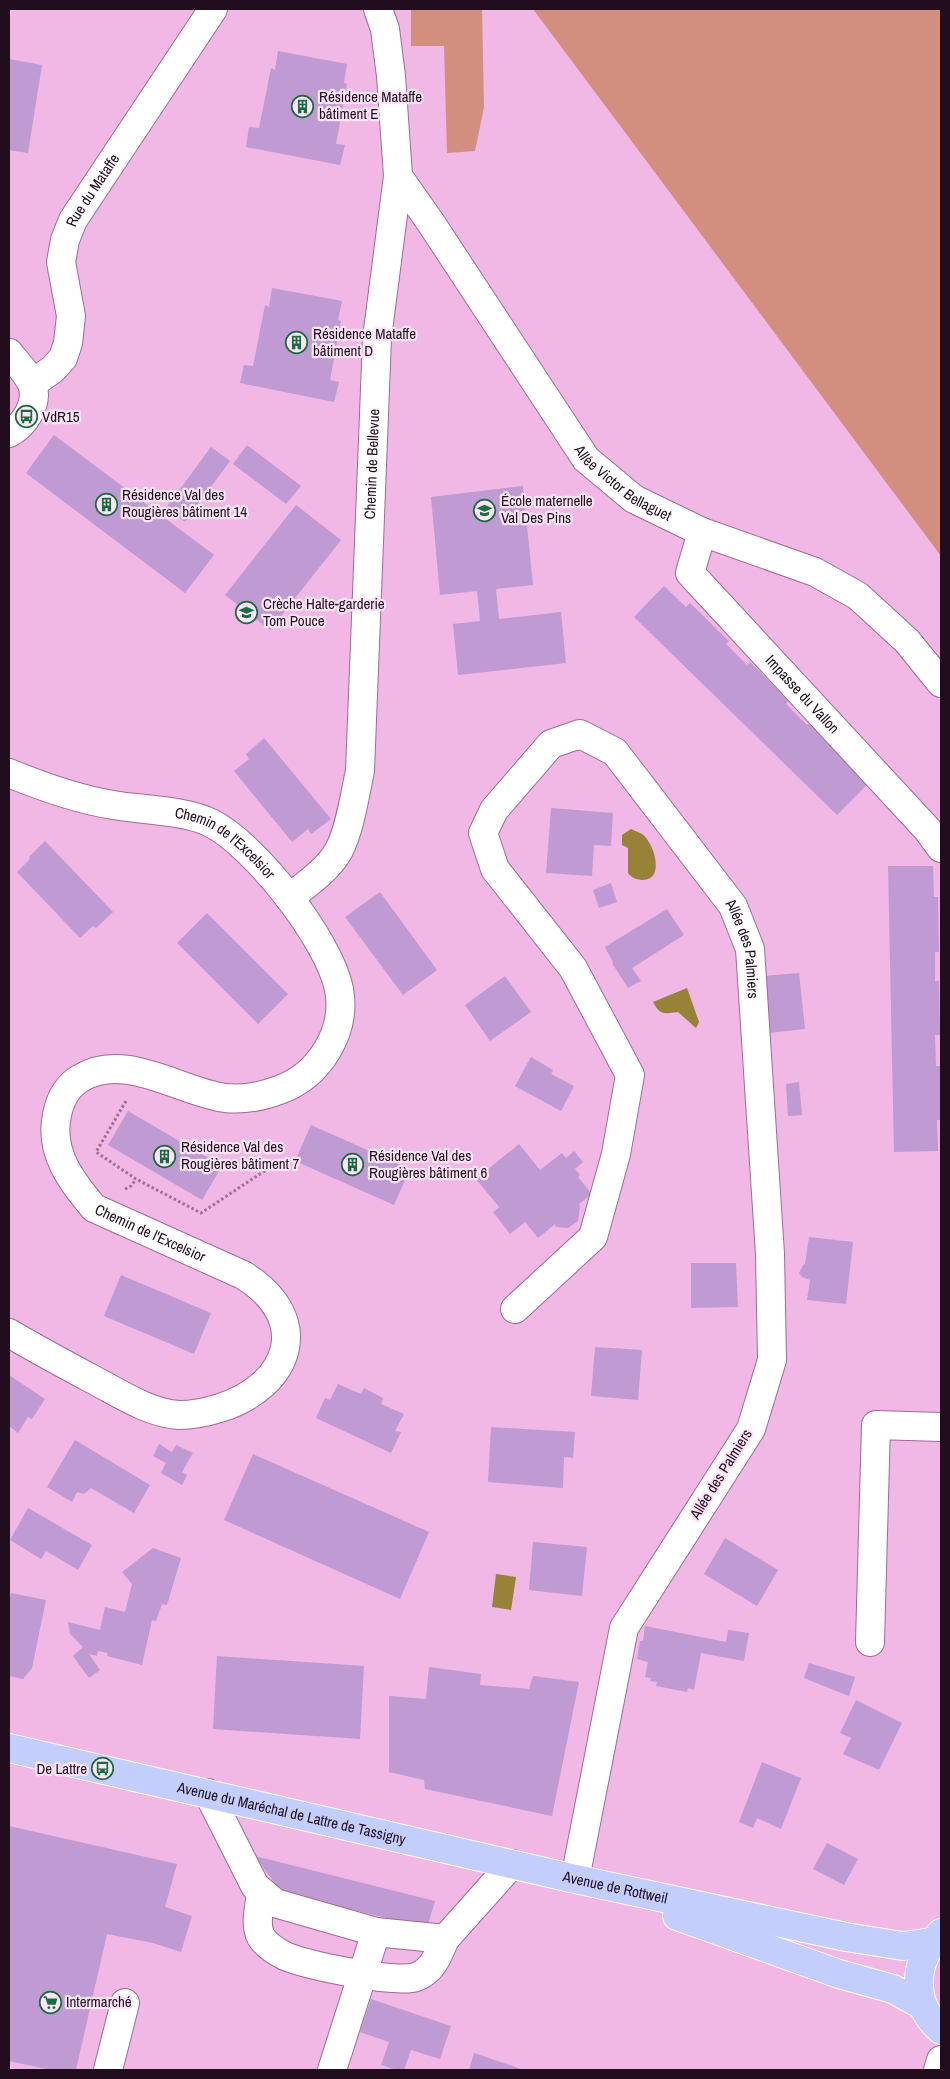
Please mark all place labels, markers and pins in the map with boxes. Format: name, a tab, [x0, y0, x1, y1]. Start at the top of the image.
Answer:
place label: Résidence Mataffe bâtiment E	[319, 86, 422, 124]
building icon: Résidence Mataffe bâtiment E	[291, 94, 315, 118]
place label: Résidence Mataffe bâtiment D	[313, 323, 416, 361]
building icon: Résidence Mataffe bâtiment D	[285, 331, 309, 355]
bus stop icon: VdR15	[14, 405, 38, 429]
place label: VdR15	[42, 406, 80, 427]
place label: Résidence Val des Rougières bâtiment 14	[122, 484, 247, 522]
place label: École maternelle Val Des Pins	[501, 490, 593, 528]
building icon: Résidence Val des Rougières bâtiment 14	[94, 492, 118, 516]
school or university icon: École maternelle Val Des Pins	[473, 498, 497, 522]
place label: Crèche Halte-garderie Tom Pouce	[263, 593, 385, 631]
school or university icon: Crèche Halte-garderie Tom Pouce	[235, 601, 259, 625]
place label: Résidence Val des Rougières bâtiment 7	[181, 1136, 299, 1174]
building icon: Résidence Val des Rougières bâtiment 7	[153, 1144, 177, 1168]
place label: Résidence Val des Rougières bâtiment 6	[369, 1145, 487, 1183]
building icon: Résidence Val des Rougières bâtiment 6	[341, 1153, 365, 1177]
bus stop icon: De Lattre	[91, 1757, 115, 1781]
place label: De Lattre	[36, 1758, 87, 1779]
supermarket icon: Intermarché	[38, 1990, 62, 2014]
place label: Intermarché	[66, 1991, 132, 2012]

